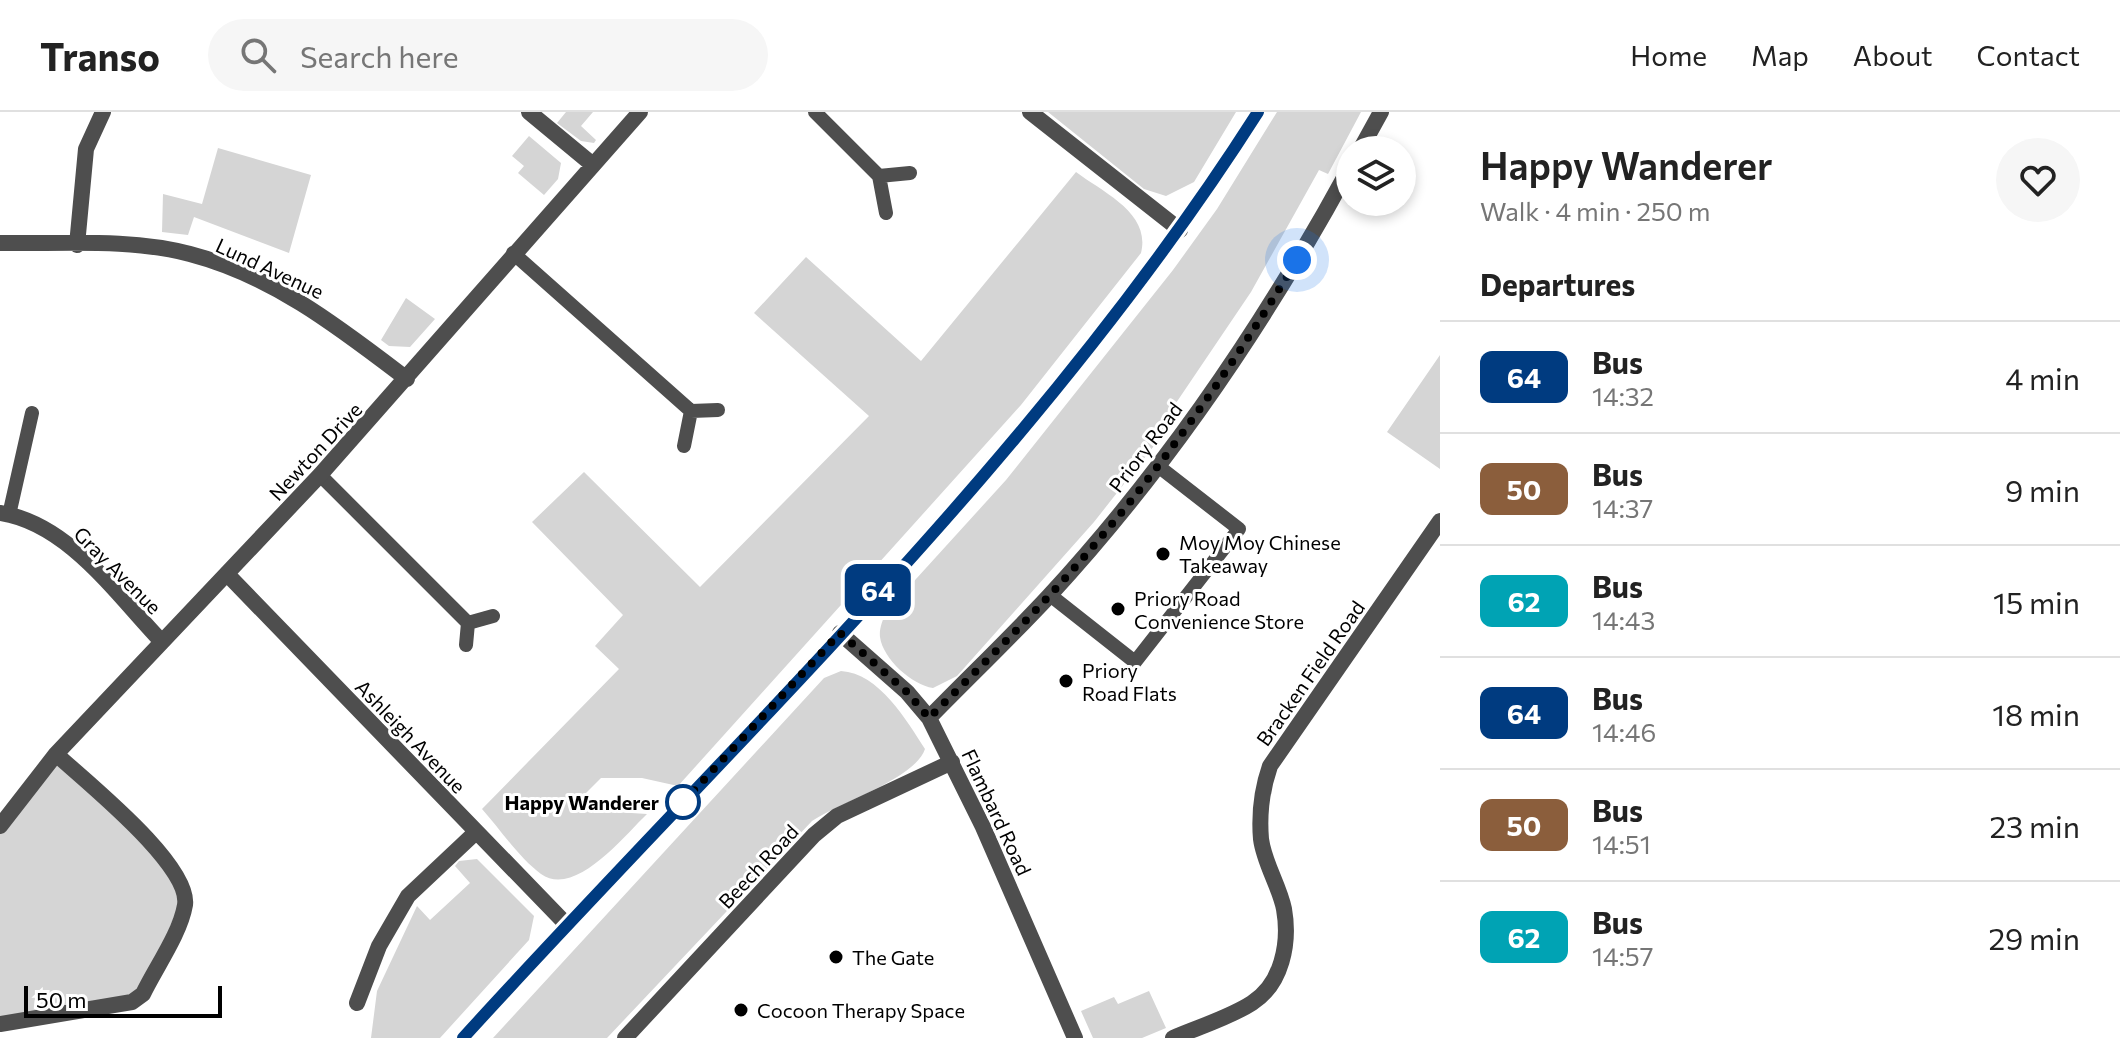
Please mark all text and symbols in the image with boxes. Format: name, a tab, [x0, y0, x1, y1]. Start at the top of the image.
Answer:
search box	[208, 19, 768, 91]
text: Transo	[40, 32, 160, 79]
icon: search	[236, 33, 280, 77]
text: Search here	[300, 37, 459, 74]
text: Home	[1630, 38, 1707, 72]
text: Map	[1751, 38, 1809, 72]
text: About	[1853, 38, 1933, 72]
text: Contact	[1977, 38, 2080, 72]
map controls	[1336, 136, 1416, 216]
button: layers	[1336, 136, 1416, 216]
button: heart	[1996, 138, 2080, 222]
text: Happy Wanderer	[1480, 141, 1773, 188]
text: Walk · 4 min · 250 m	[1480, 195, 1710, 226]
street label: Lund Avenue	[212, 233, 328, 303]
your location	[1277, 240, 1317, 280]
text: Departures	[1480, 265, 1635, 302]
text: Bus	[1592, 343, 1643, 380]
text: 4 min	[2005, 359, 2080, 396]
text: 64	[1507, 360, 1541, 394]
text: 14:32	[1592, 380, 1654, 411]
street label: Newton Drive	[264, 397, 366, 505]
street label: Priory Road	[1103, 397, 1187, 497]
text: Bus	[1592, 455, 1643, 492]
text: 9 min	[2005, 471, 2080, 508]
text: 50	[1507, 472, 1541, 506]
text: 14:37	[1592, 492, 1653, 523]
street label: Gray Avenue	[69, 521, 167, 619]
place label: Moy Moy Chinese Takeaway	[1179, 530, 1341, 577]
marker: Moy Moy Chinese Takeaway	[1154, 545, 1172, 563]
line badge: 64	[842, 564, 914, 616]
text: Bus	[1592, 567, 1643, 604]
text: 64	[861, 573, 895, 607]
text: 15 min	[1993, 583, 2080, 620]
text: 62	[1507, 584, 1541, 618]
place label: Priory Road Convenience Store	[1134, 586, 1304, 633]
street label: Bracken Field Road	[1251, 596, 1369, 750]
marker: Priory Road Convenience Store	[1109, 600, 1127, 618]
text: 14:43	[1592, 604, 1655, 635]
place label: Priory Road Flats	[1082, 658, 1177, 705]
marker: Priory Road Flats	[1057, 672, 1075, 690]
street label: Ashleigh Avenue	[351, 674, 471, 798]
text: Bus	[1592, 679, 1643, 716]
text: 18 min	[1992, 695, 2080, 732]
text: 64	[1507, 696, 1541, 730]
text: 14:46	[1592, 716, 1656, 747]
street label: Flambard Road	[957, 745, 1037, 879]
marker: Happy Wanderer	[666, 785, 700, 819]
place label: Happy Wanderer	[504, 790, 659, 814]
text: Bus	[1592, 791, 1643, 828]
text: 23 min	[1989, 807, 2080, 844]
text: 50	[1507, 808, 1541, 842]
street label: Beech Road	[713, 819, 803, 913]
text: 14:51	[1592, 828, 1651, 859]
text: Bus	[1592, 903, 1643, 940]
text: 29 min	[1988, 919, 2080, 956]
text: 62	[1507, 920, 1541, 954]
text: 14:57	[1592, 940, 1654, 971]
place label: The Gate	[852, 945, 934, 969]
marker: The Gate	[827, 948, 845, 966]
scale bar	[24, 982, 222, 1018]
text: 50 m	[36, 986, 86, 1013]
place label: Cocoon Therapy Space	[757, 998, 965, 1022]
marker: Cocoon Therapy Space	[732, 1001, 750, 1019]

